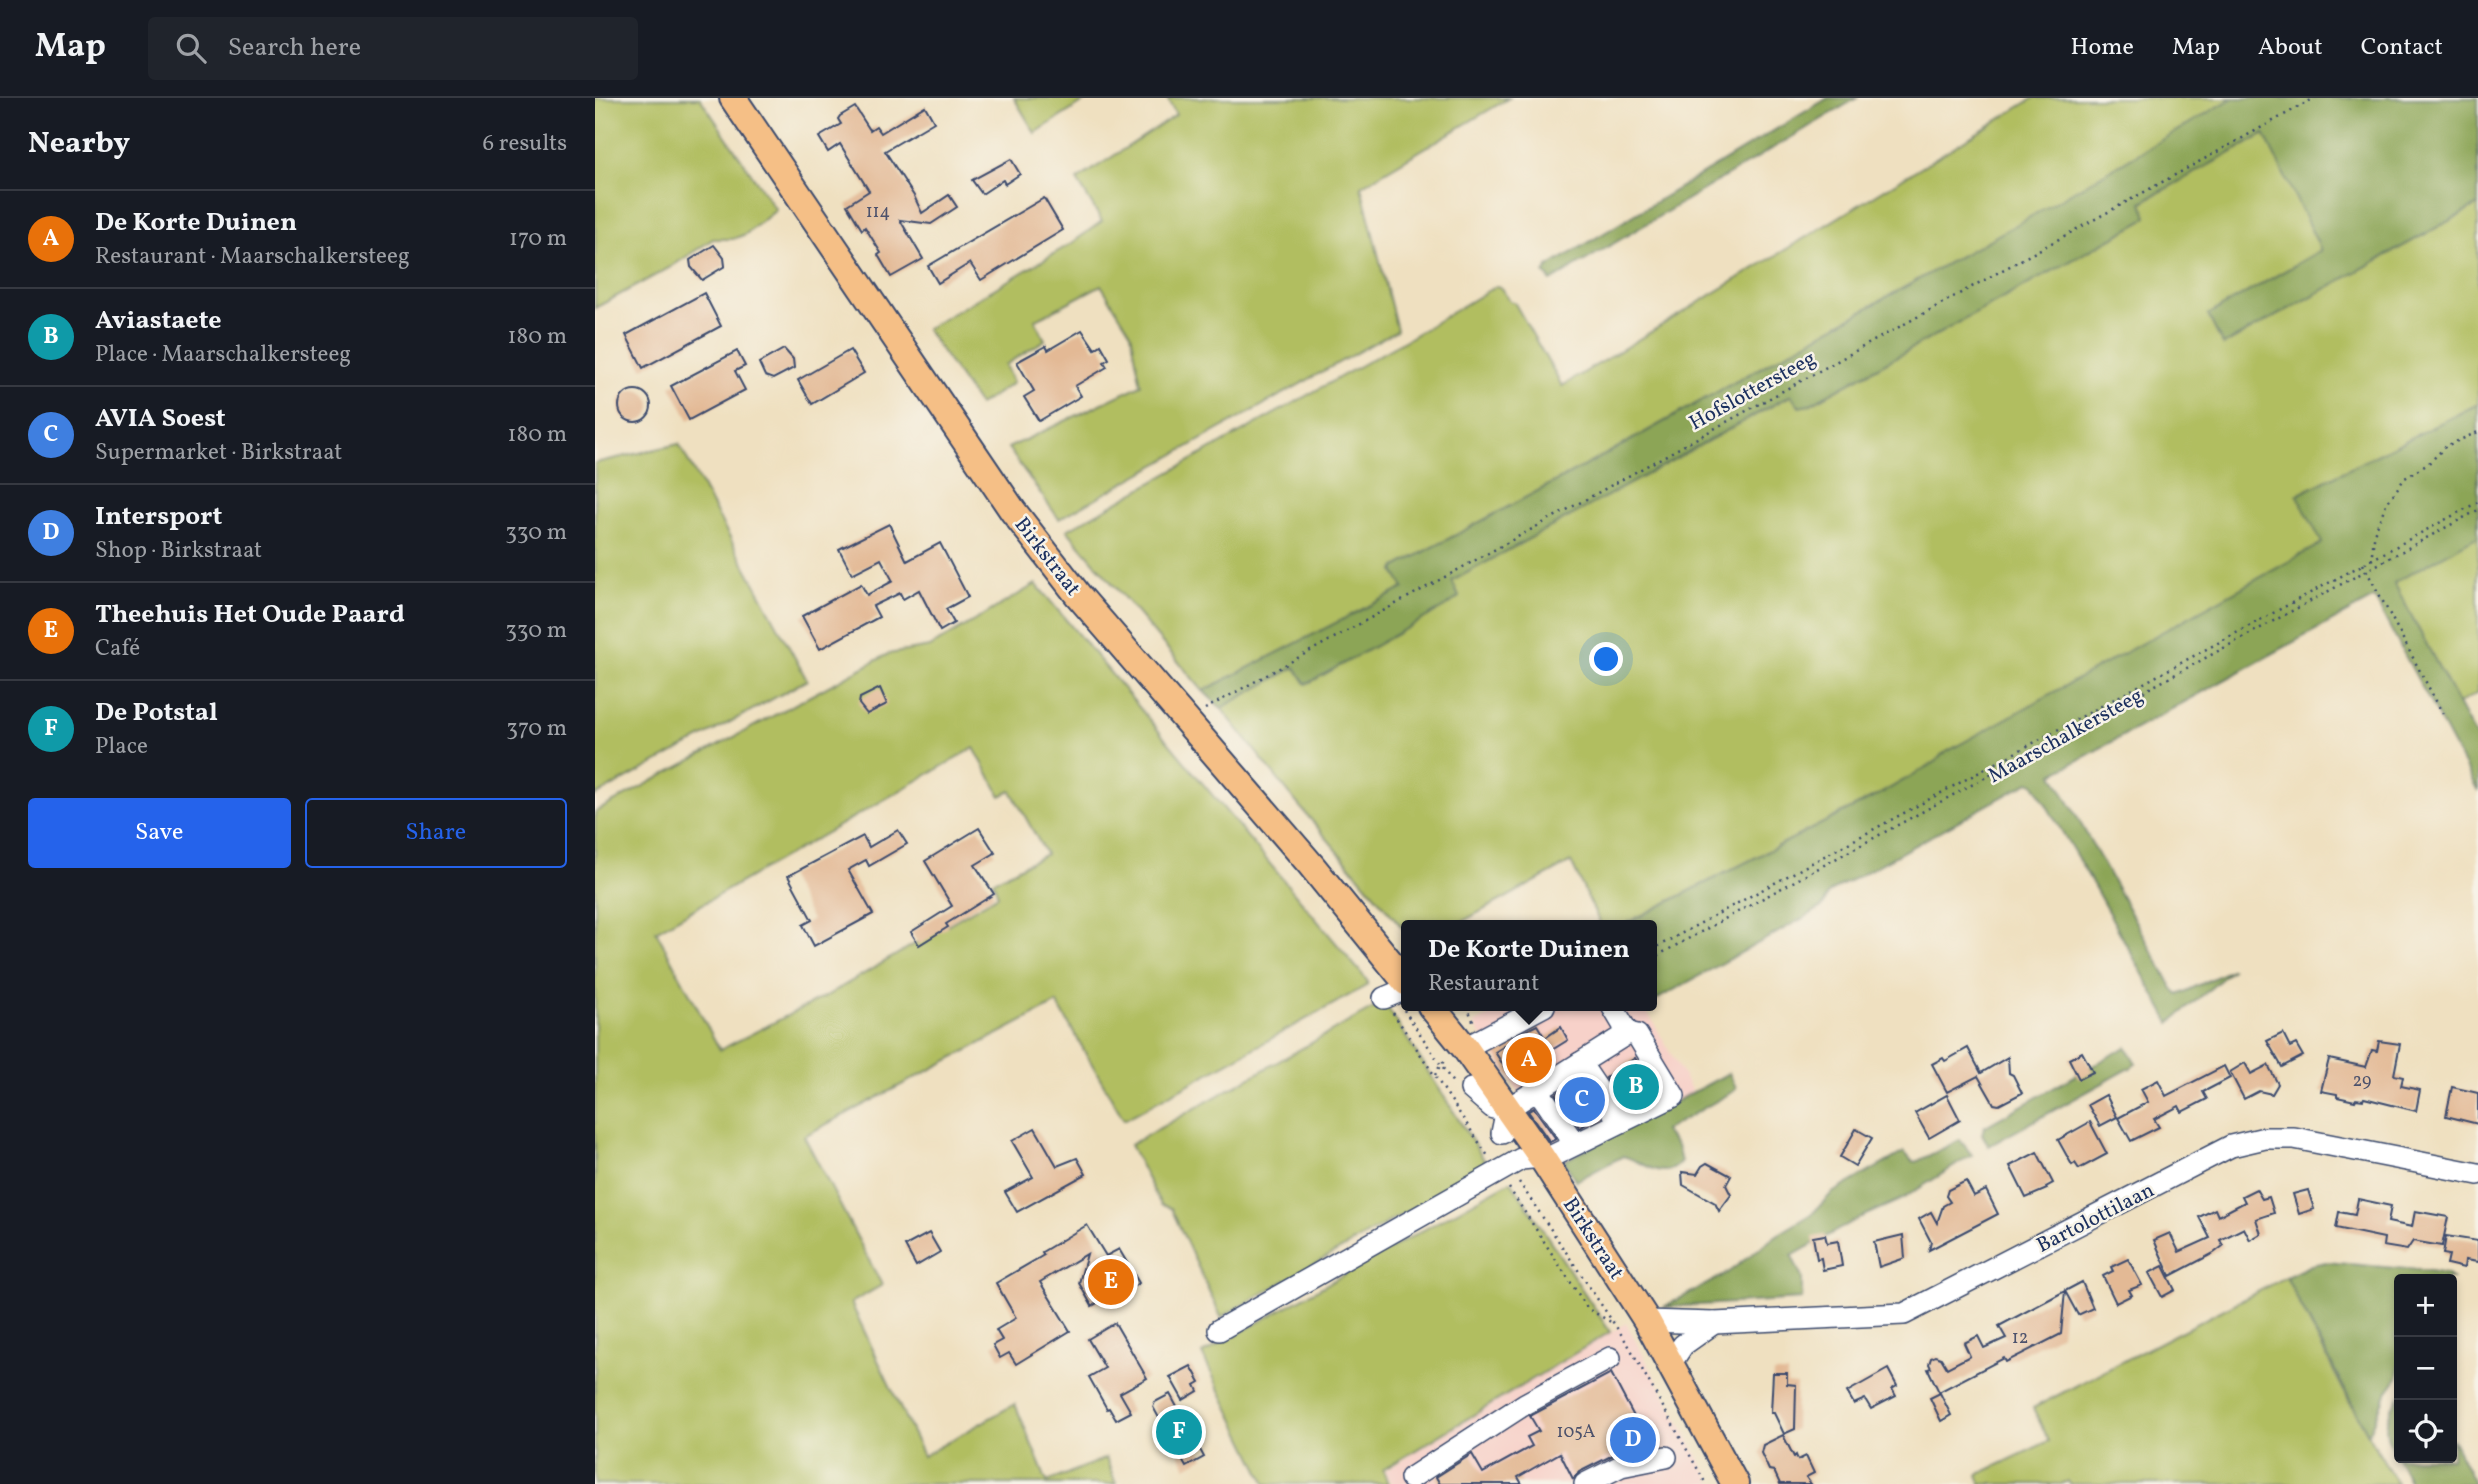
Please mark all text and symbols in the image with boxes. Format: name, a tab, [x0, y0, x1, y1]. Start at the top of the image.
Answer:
search box	[148, 17, 638, 80]
text: Map	[35, 25, 106, 71]
icon: search	[172, 29, 210, 67]
text: Search here	[228, 30, 361, 66]
text: Home	[2070, 31, 2134, 65]
text: Map	[2172, 31, 2220, 65]
text: About	[2258, 31, 2323, 65]
text: Contact	[2361, 31, 2443, 65]
text: Nearby	[28, 123, 130, 165]
text: 6 results	[483, 128, 567, 160]
house number: 114	[866, 200, 890, 225]
text: De Korte Duinen	[95, 205, 297, 241]
text: A	[43, 223, 59, 255]
text: 170 m	[509, 223, 567, 255]
text: Restaurant · Maarschalkersteeg	[95, 241, 410, 273]
text: Aviastaete	[95, 303, 222, 339]
text: B	[43, 321, 59, 353]
text: 180 m	[508, 321, 567, 353]
text: Place · Maarschalkersteeg	[95, 339, 351, 371]
street label: Hofslottersteeg	[1684, 345, 1821, 438]
text: AVIA Soest	[95, 401, 226, 437]
text: C	[44, 419, 58, 451]
text: 180 m	[508, 419, 567, 451]
text: Supermarket · Birkstraat	[95, 437, 342, 469]
text: Intersport	[95, 499, 222, 535]
street label: Birkstraat	[1007, 511, 1087, 602]
text: D	[43, 517, 59, 549]
text: 330 m	[505, 517, 567, 549]
text: Shop · Birkstraat	[95, 535, 262, 567]
text: Theehuis Het Oude Paard	[95, 597, 405, 633]
text: E	[44, 615, 58, 647]
text: 330 m	[505, 615, 567, 647]
text: Café	[95, 633, 140, 665]
your location	[1589, 642, 1623, 676]
street label: Maarschalkersteeg	[1983, 682, 2148, 791]
text: De Potstal	[95, 695, 218, 731]
text: F	[44, 713, 58, 745]
text: 370 m	[506, 713, 567, 745]
text: Place	[95, 731, 148, 763]
button: Save	[28, 798, 291, 868]
button: Share	[305, 798, 567, 868]
popup	[1401, 920, 1657, 1011]
text: De Korte Duinen	[1428, 932, 1630, 968]
text: Restaurant	[1428, 968, 1539, 1000]
pin: A	[1506, 1034, 1552, 1086]
pin: B	[1613, 1061, 1659, 1113]
house number: 29	[2353, 1069, 2371, 1094]
pin: C	[1559, 1074, 1605, 1126]
street label: Bartolottilaan	[2032, 1176, 2160, 1260]
street label: Birkstraat	[1555, 1192, 1630, 1286]
pin: E	[1088, 1256, 1134, 1308]
map controls	[2394, 1274, 2457, 1463]
button: +	[2394, 1274, 2457, 1337]
house number: 12	[2012, 1326, 2028, 1351]
button: −	[2394, 1337, 2457, 1400]
button: locate	[2394, 1400, 2457, 1463]
pin: F	[1156, 1406, 1202, 1458]
pin: D	[1610, 1414, 1656, 1466]
house number: 105A	[1557, 1420, 1596, 1445]

